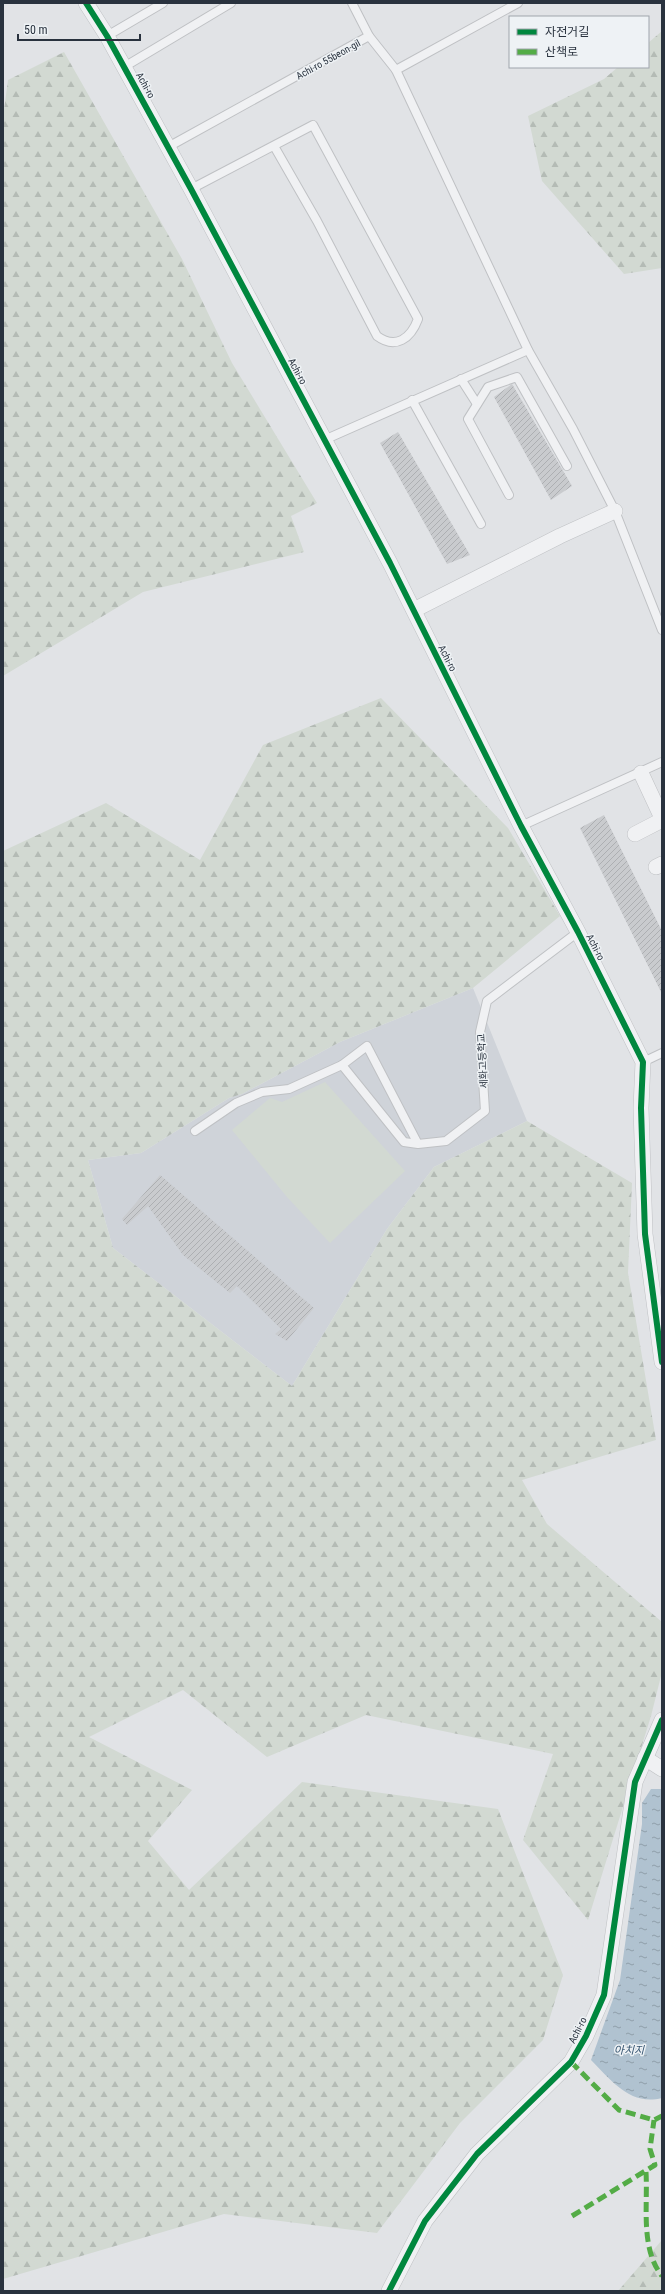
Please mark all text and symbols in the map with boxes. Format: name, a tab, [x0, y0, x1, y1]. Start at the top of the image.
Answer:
scale bar	[18, 16, 140, 42]
legend	[509, 16, 649, 68]
text: 50 m	[24, 23, 48, 37]
text: 자전거길	[545, 25, 589, 39]
street label: Achi-ro 55beon-gil	[294, 37, 362, 82]
text: 산책로	[545, 45, 578, 59]
street label: Achi-ro	[134, 70, 157, 100]
street label: Achi-ro	[286, 356, 309, 386]
street label: Achi-ro	[436, 643, 459, 673]
street label: Achi-ro	[584, 932, 607, 962]
street label: 세화고등학교	[476, 1033, 489, 1089]
street label: Achi-ro	[566, 2015, 589, 2045]
water label: 아치지	[614, 2044, 645, 2057]

